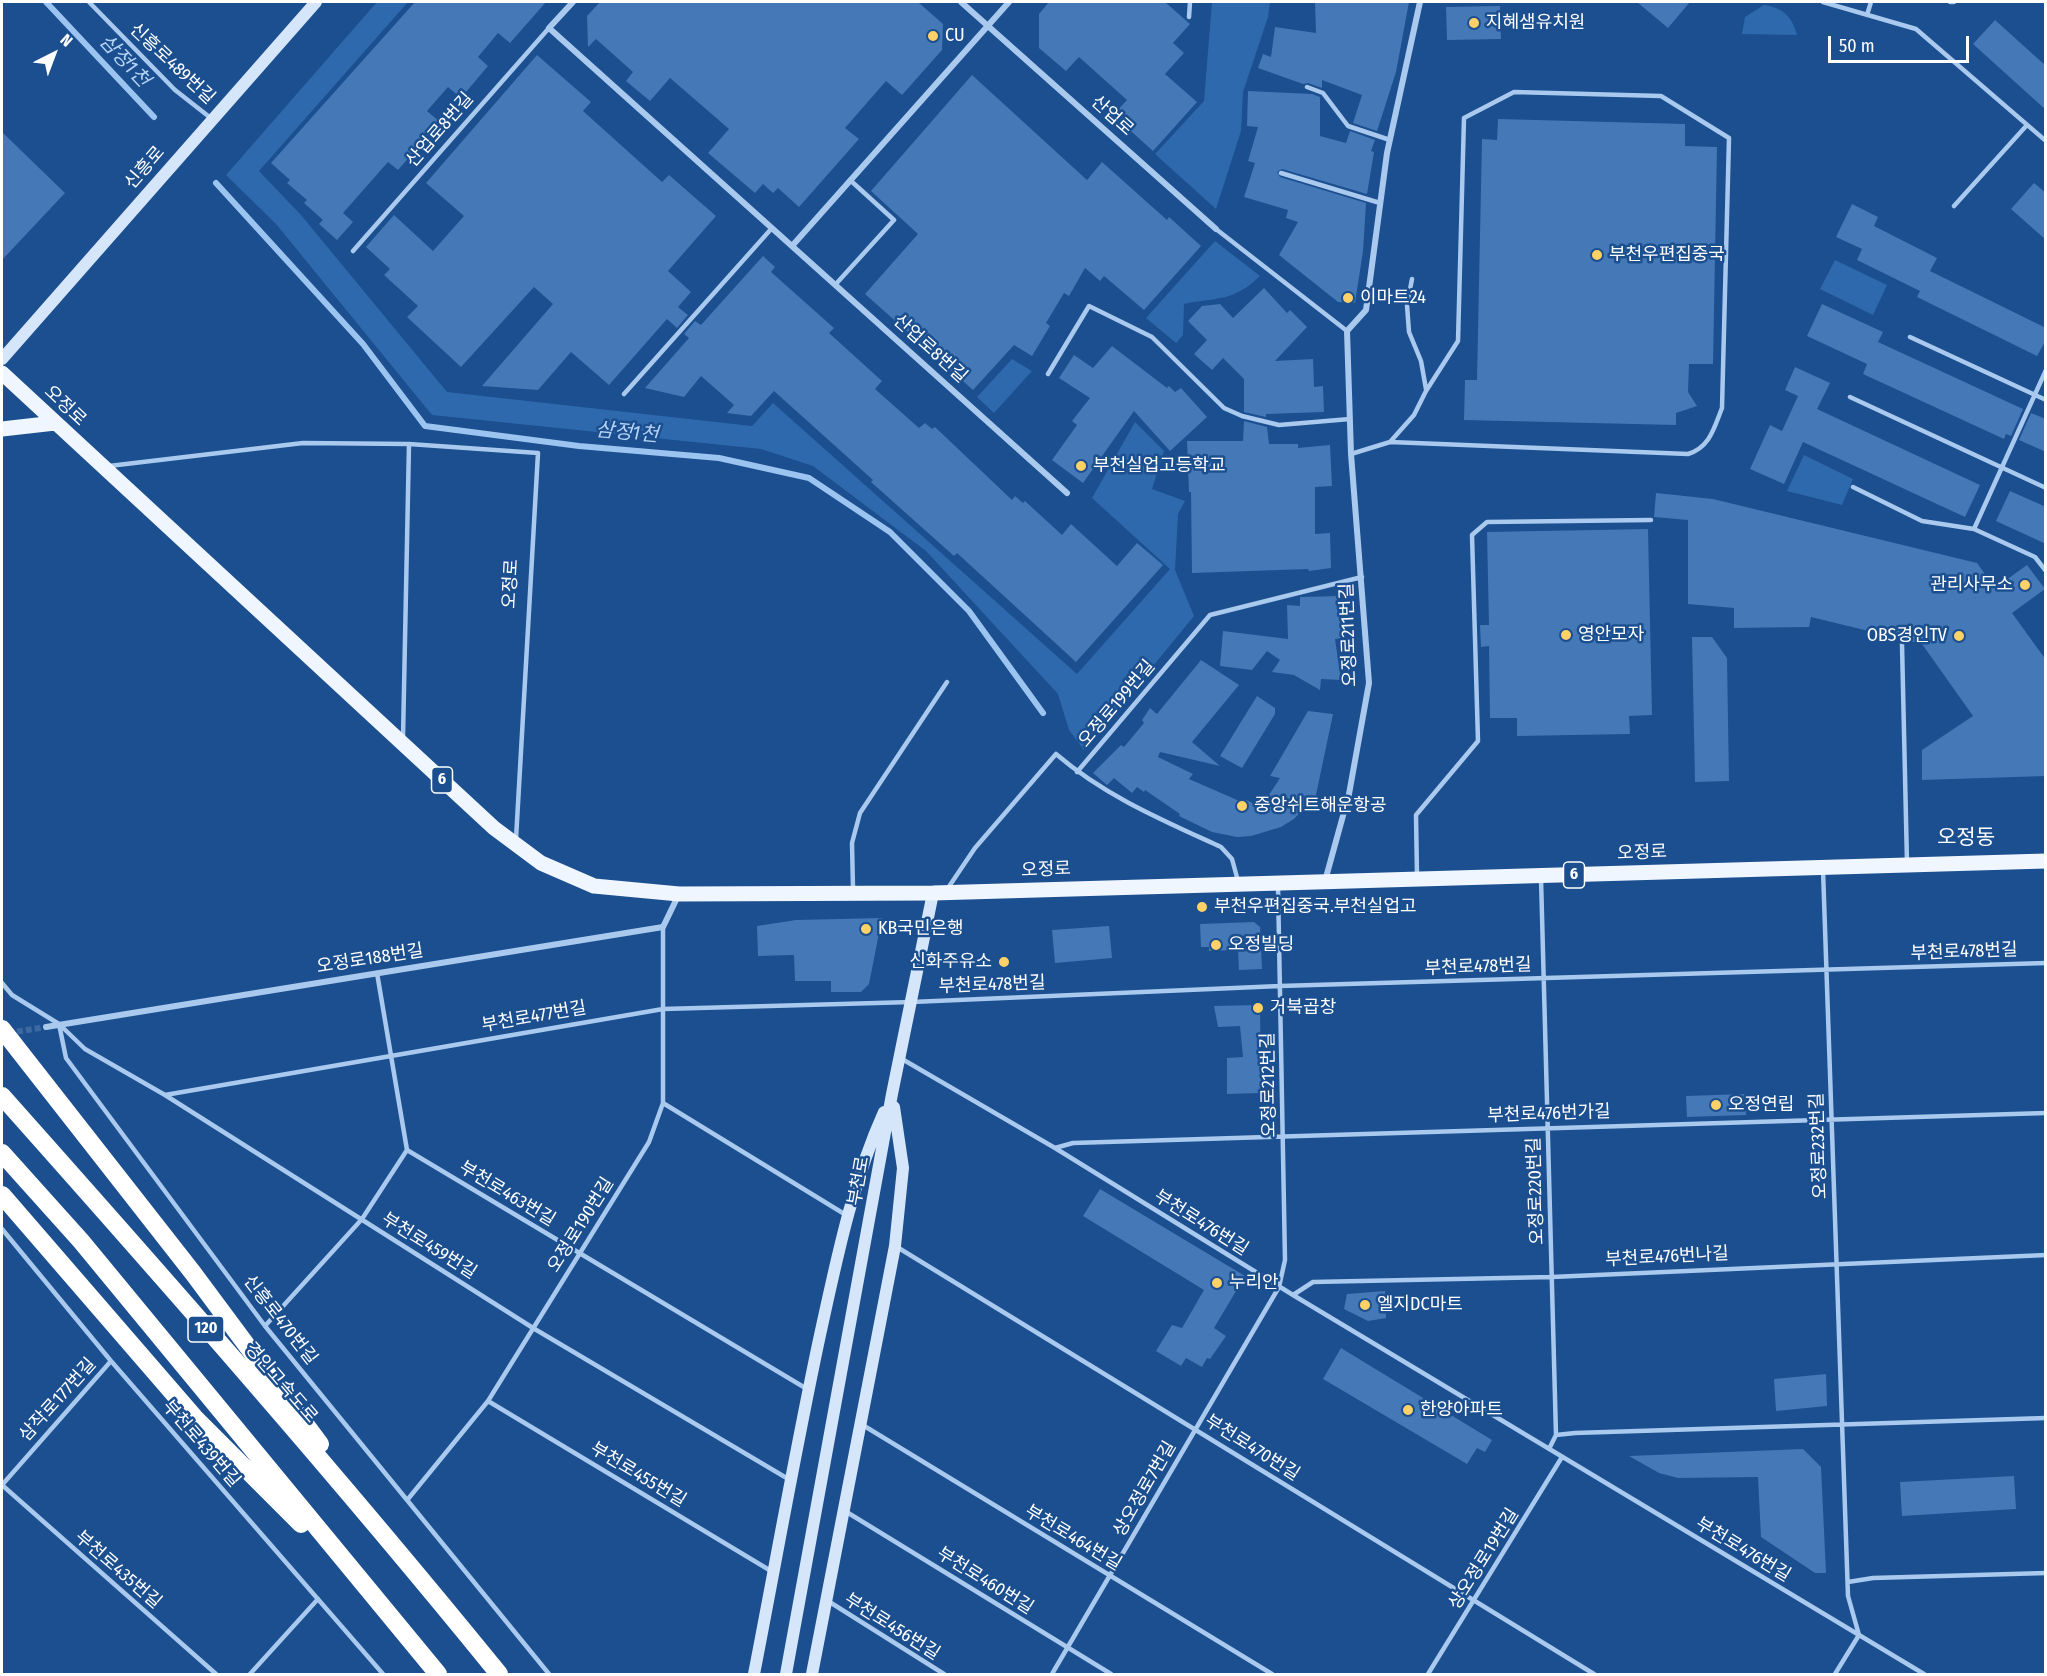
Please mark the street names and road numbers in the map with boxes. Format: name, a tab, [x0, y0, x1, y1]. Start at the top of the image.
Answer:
street label: 신흥로489번길	[125, 19, 219, 109]
street label: 산업로8번길	[402, 88, 478, 172]
street label: 산업로	[1086, 91, 1138, 141]
street label: 신흥로	[121, 142, 169, 194]
street label: 산업로8번길	[889, 310, 971, 388]
street label: 오정로	[39, 381, 91, 431]
street label: 오정로	[499, 559, 523, 609]
street label: 오정로211번길	[1336, 583, 1362, 687]
street label: 오정로199번길	[1074, 656, 1160, 752]
road number: 6	[432, 767, 452, 793]
street label: 오정로	[1617, 841, 1667, 865]
street label: 오정로	[1021, 858, 1071, 882]
road number: 6	[1564, 862, 1584, 888]
street label: 부천로478번길	[1910, 939, 2018, 965]
street label: 오정로188번길	[315, 940, 425, 978]
street label: 부천로478번길	[1424, 954, 1532, 980]
street label: 부천로478번길	[938, 972, 1046, 998]
street label: 부천로477번길	[480, 997, 588, 1037]
street label: 오정로212번길	[1257, 1032, 1281, 1138]
street label: 오정로232번길	[1806, 1092, 1832, 1200]
street label: 부천로476번가길	[1487, 1101, 1611, 1127]
street label: 오정로220번길	[1523, 1137, 1549, 1245]
street label: 부천로	[844, 1155, 874, 1207]
street label: 부천로463번길	[455, 1157, 559, 1231]
street label: 오정로190번길	[543, 1174, 619, 1276]
street label: 부천로476번길	[1150, 1185, 1252, 1261]
street label: 부천로459번길	[377, 1208, 481, 1284]
street label: 부천로476번나길	[1605, 1243, 1729, 1271]
street label: 신흥로470번길	[238, 1271, 322, 1369]
road number: 120	[188, 1316, 224, 1342]
street label: 경인고속도로	[240, 1338, 322, 1428]
street label: 삼작로177번길	[15, 1354, 101, 1446]
street label: 부천로439번길	[157, 1396, 245, 1492]
street label: 부천로470번길	[1201, 1410, 1303, 1486]
street label: 상오정로7번길	[1109, 1437, 1181, 1541]
street label: 부천로455번길	[586, 1438, 690, 1512]
street label: 부천로464번길	[1021, 1501, 1125, 1575]
street label: 상오정로19번길	[1444, 1504, 1524, 1614]
street label: 부천로476번길	[1692, 1513, 1794, 1587]
street label: 부천로435번길	[70, 1527, 166, 1613]
street label: 부천로460번길	[933, 1543, 1037, 1619]
street label: 부천로456번길	[840, 1589, 944, 1665]

